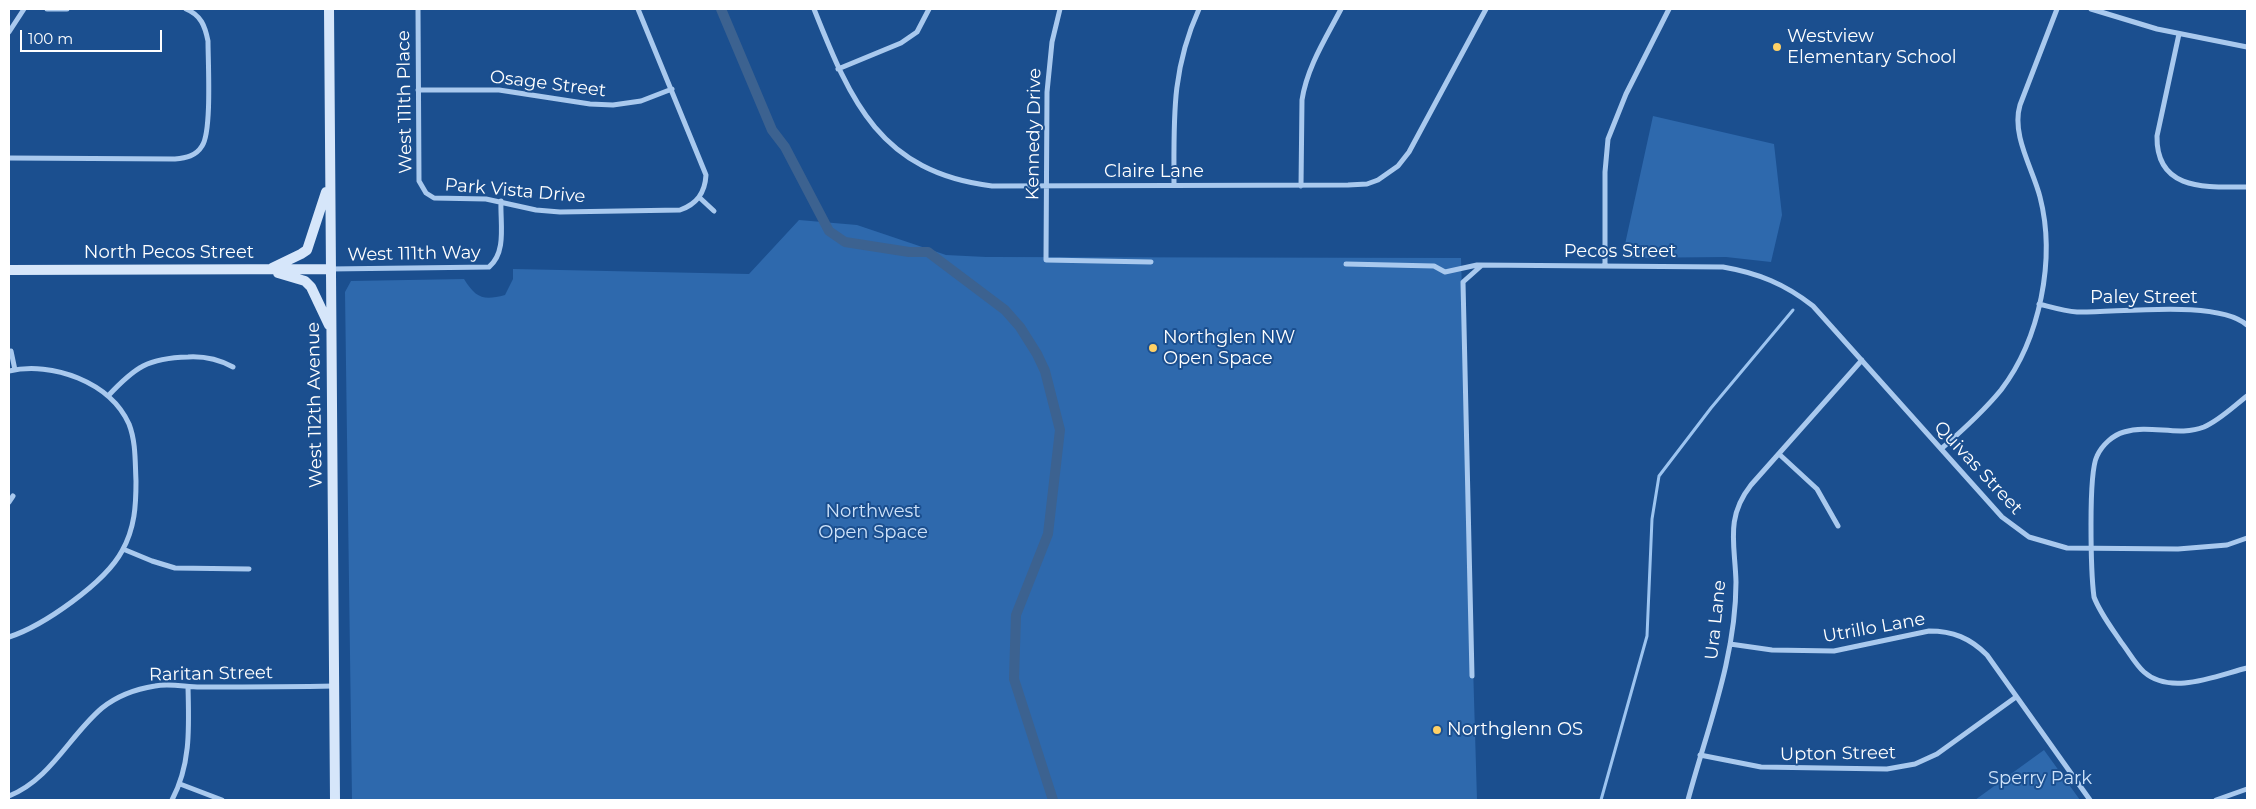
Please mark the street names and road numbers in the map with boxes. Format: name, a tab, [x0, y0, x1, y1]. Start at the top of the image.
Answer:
street label: West 111th Place	[393, 30, 417, 174]
street label: Osage Street	[489, 66, 607, 102]
street label: Kennedy Drive	[1022, 68, 1046, 200]
street label: Claire Lane	[1104, 161, 1204, 183]
street label: Park Vista Drive	[444, 174, 586, 208]
street label: Pecos Street	[1564, 241, 1676, 263]
street label: North Pecos Street	[84, 242, 254, 264]
street label: West 111th Way	[347, 242, 481, 266]
street label: Paley Street	[2090, 287, 2198, 309]
street label: West 112th Avenue	[303, 322, 327, 488]
street label: Quivas Street	[1929, 417, 2027, 519]
street label: Ura Lane	[1701, 579, 1731, 661]
street label: Utrillo Lane	[1821, 608, 1927, 648]
street label: Raritan Street	[149, 662, 273, 686]
street label: Upton Street	[1780, 742, 1896, 766]

